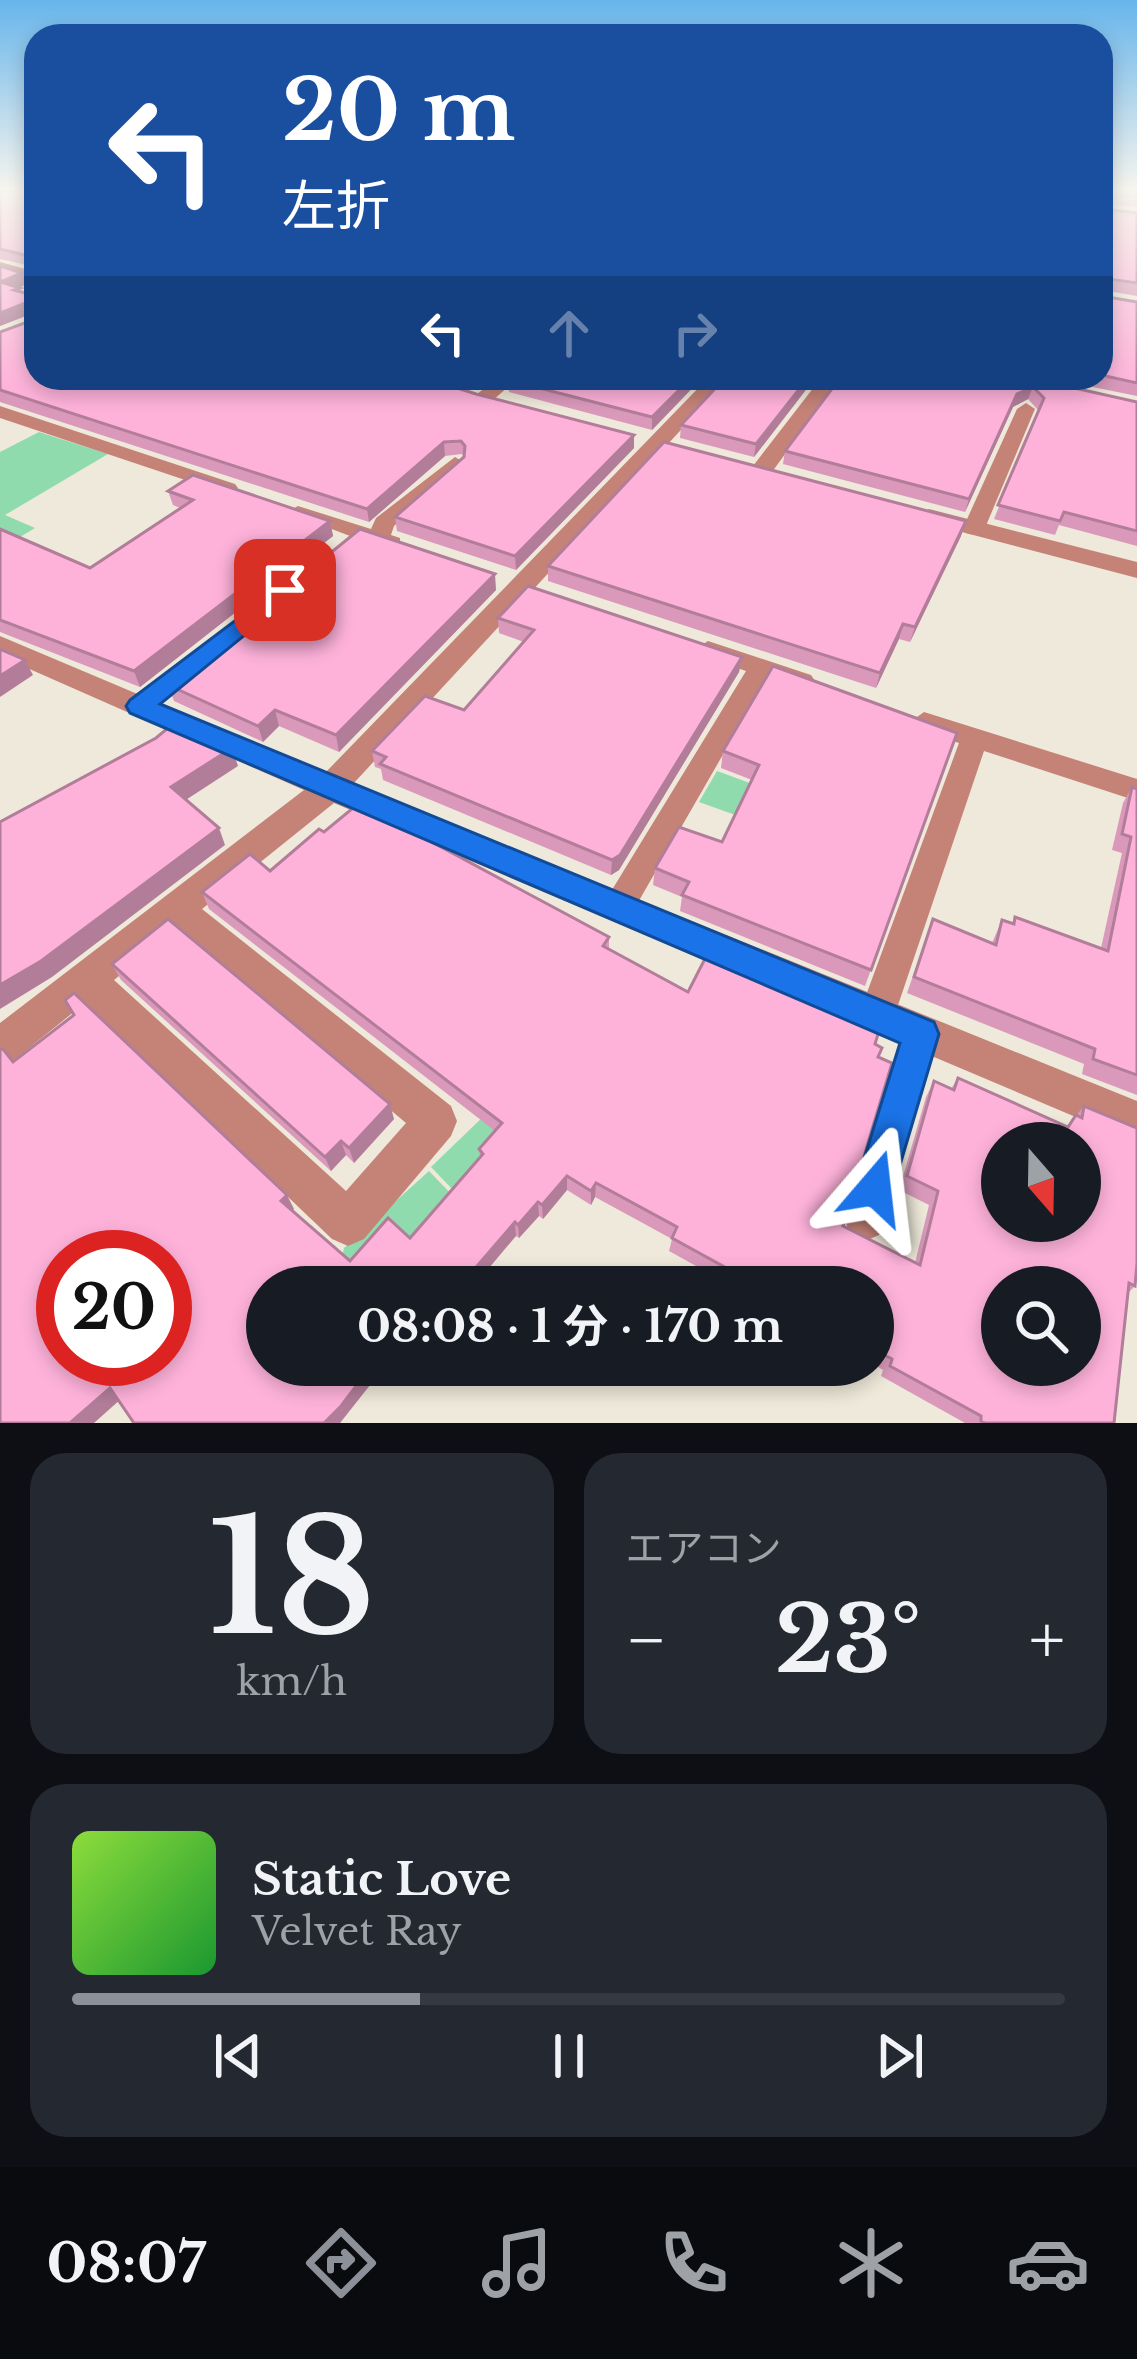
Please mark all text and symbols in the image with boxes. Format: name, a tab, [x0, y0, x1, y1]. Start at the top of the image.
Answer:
text: 20 m	[282, 59, 515, 163]
icon: left	[84, 72, 240, 228]
text: 左折	[282, 173, 390, 240]
icon: left	[410, 300, 476, 366]
icon: ahead	[536, 300, 602, 366]
icon: right	[662, 300, 728, 366]
pin	[234, 539, 336, 641]
icon: arrive	[252, 557, 318, 623]
north arrow	[981, 1122, 1101, 1242]
map controls	[981, 1122, 1101, 1386]
position arrow	[812, 1125, 938, 1251]
speed limit sign: 20	[36, 1230, 192, 1386]
button: search	[981, 1266, 1101, 1386]
text: 08:08 · 1 分 · 170 m	[357, 1298, 783, 1354]
text: 18	[208, 1482, 375, 1675]
text: エアコン	[626, 1524, 782, 1573]
text: 23°	[775, 1585, 921, 1696]
text: −	[626, 1599, 667, 1681]
text: +	[1029, 1599, 1065, 1681]
text: km/h	[236, 1657, 347, 1706]
text: Static Love	[252, 1851, 511, 1907]
text: Velvet Ray	[252, 1907, 462, 1956]
icon: previous	[205, 2023, 271, 2089]
icon: pause	[536, 2023, 602, 2089]
icon: next	[867, 2023, 933, 2089]
icon: directions	[299, 2221, 383, 2305]
icon: music	[475, 2221, 559, 2305]
icon: phone	[652, 2221, 736, 2305]
icon: climate	[829, 2221, 913, 2305]
icon: car	[1006, 2221, 1090, 2305]
text: 08:07	[46, 2230, 206, 2297]

